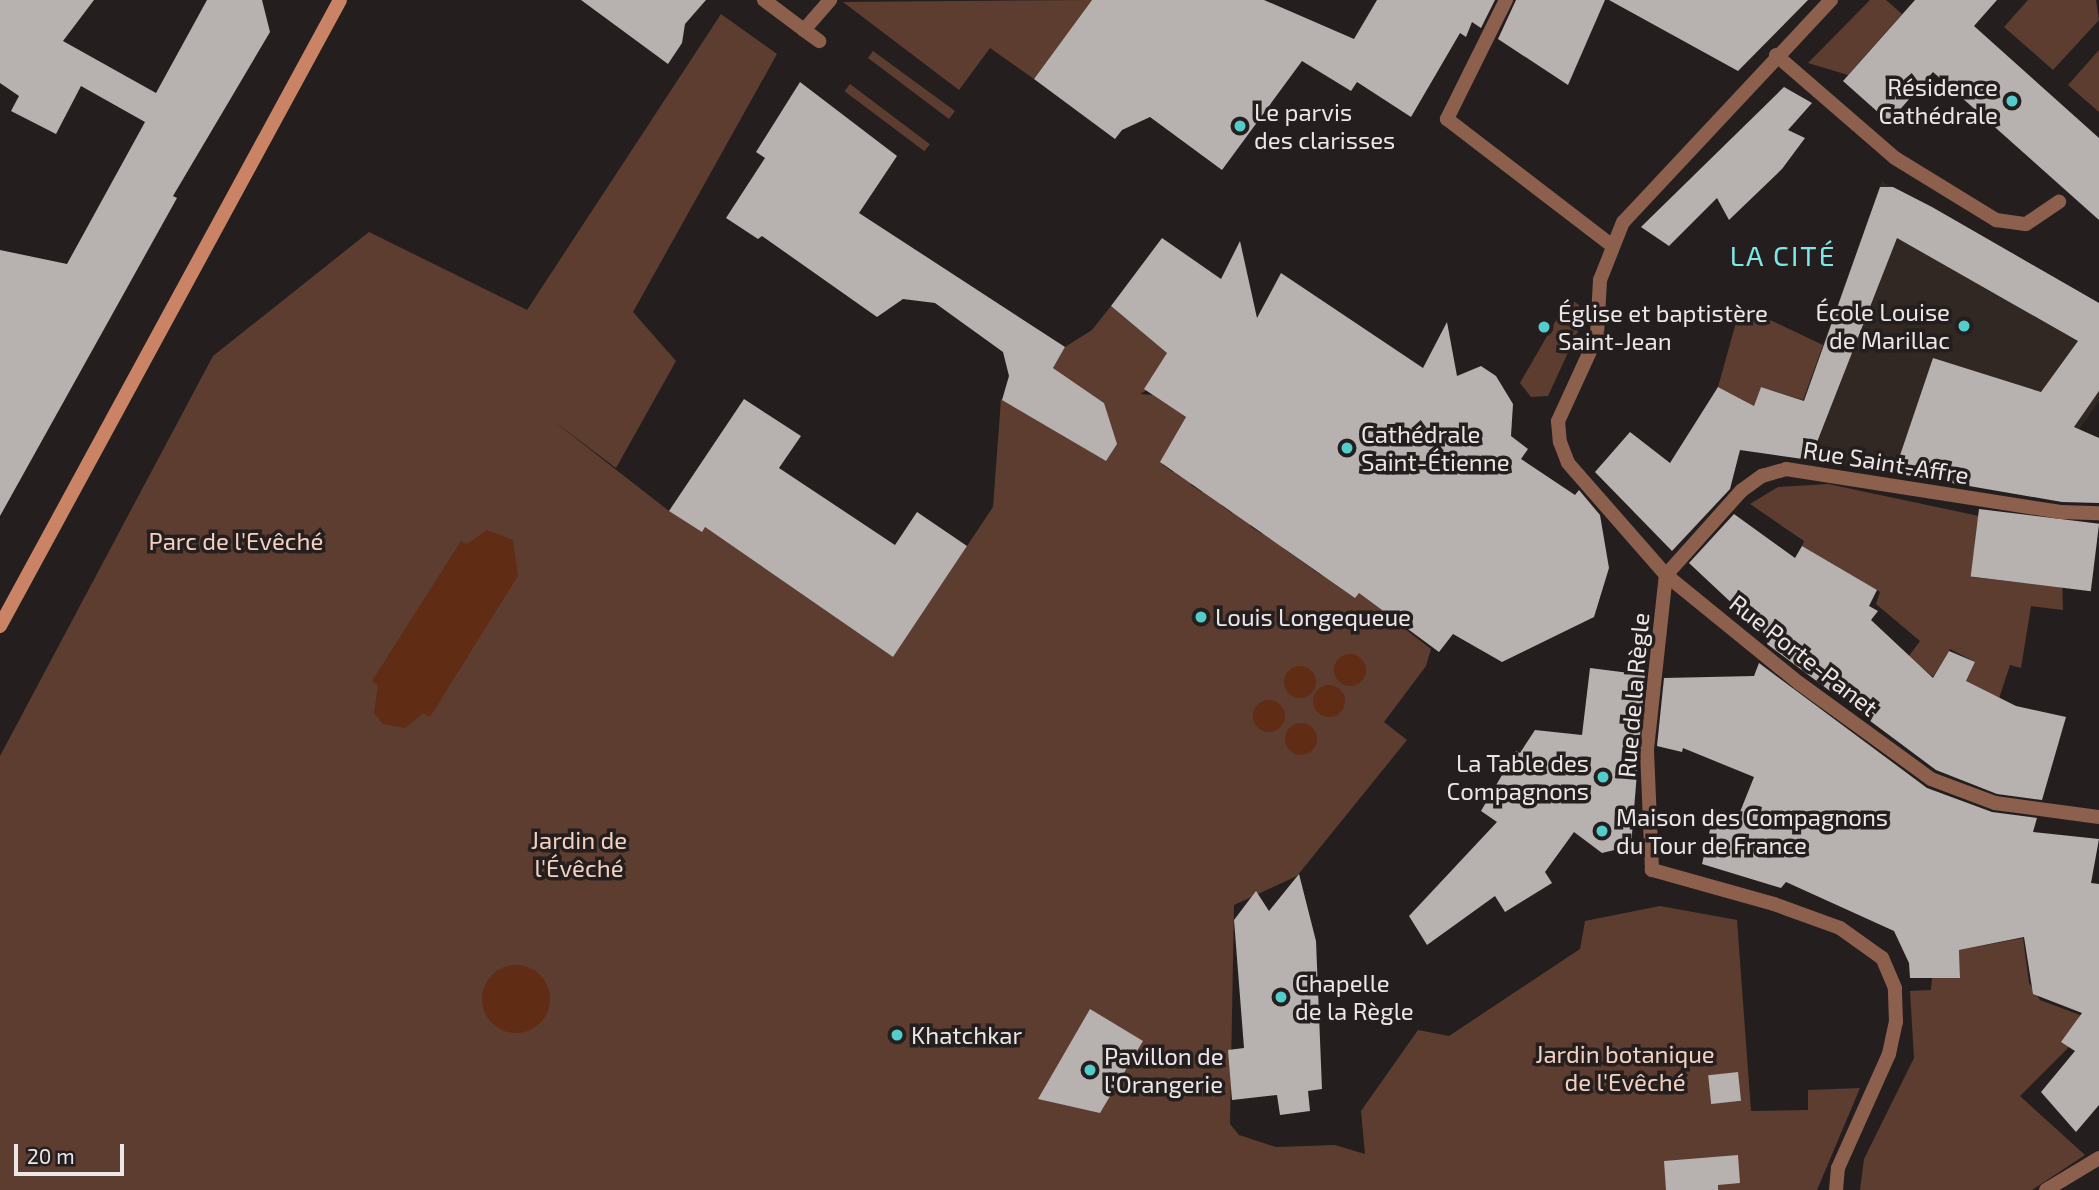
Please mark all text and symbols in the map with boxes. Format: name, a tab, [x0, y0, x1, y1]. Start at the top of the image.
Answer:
place label: Résidence Cathédrale	[1879, 73, 1998, 129]
marker: Résidence Cathédrale	[2004, 93, 2020, 109]
place label: Le parvis des clarisses	[1254, 98, 1395, 154]
marker: Le parvis des clarisses	[1232, 118, 1248, 134]
district label: LA CITÉ	[1730, 238, 1836, 272]
place label: École Louise de Marillac	[1815, 298, 1950, 354]
place label: Église et baptistère Saint-Jean	[1558, 299, 1768, 355]
marker: École Louise de Marillac	[1956, 318, 1972, 334]
marker: Église et baptistère Saint-Jean	[1536, 319, 1552, 335]
place label: Cathédrale Saint-Étienne	[1361, 420, 1510, 476]
street label: Rue Saint-Affre	[1801, 435, 1971, 489]
marker: Cathédrale Saint-Étienne	[1339, 440, 1355, 456]
park label: Parc de l'Evêché	[149, 527, 323, 555]
street label: Rue Porte-Panet	[1724, 588, 1884, 722]
place label: Louis Longequeue	[1215, 603, 1411, 631]
marker: Louis Longequeue	[1193, 609, 1209, 625]
street label: Rue de la Règle	[1611, 611, 1655, 779]
place label: La Table des Compagnons	[1446, 749, 1589, 805]
marker: La Table des Compagnons	[1595, 769, 1611, 785]
place label: Maison des Compagnons du Tour de France	[1616, 803, 1888, 859]
marker: Maison des Compagnons du Tour de France	[1594, 823, 1610, 839]
park label: Jardin de l'Évêché	[531, 826, 627, 882]
place label: Chapelle de la Règle	[1295, 969, 1414, 1025]
marker: Chapelle de la Règle	[1273, 989, 1289, 1005]
place label: Khatchkar	[911, 1021, 1022, 1049]
marker: Khatchkar	[889, 1027, 905, 1043]
park label: Jardin botanique de l'Evêché	[1535, 1040, 1715, 1096]
place label: Pavillon de l'Orangerie	[1104, 1042, 1224, 1098]
marker: Pavillon de l'Orangerie	[1082, 1062, 1098, 1078]
scale bar	[18, 1130, 128, 1174]
text: 20 m	[27, 1143, 75, 1168]

